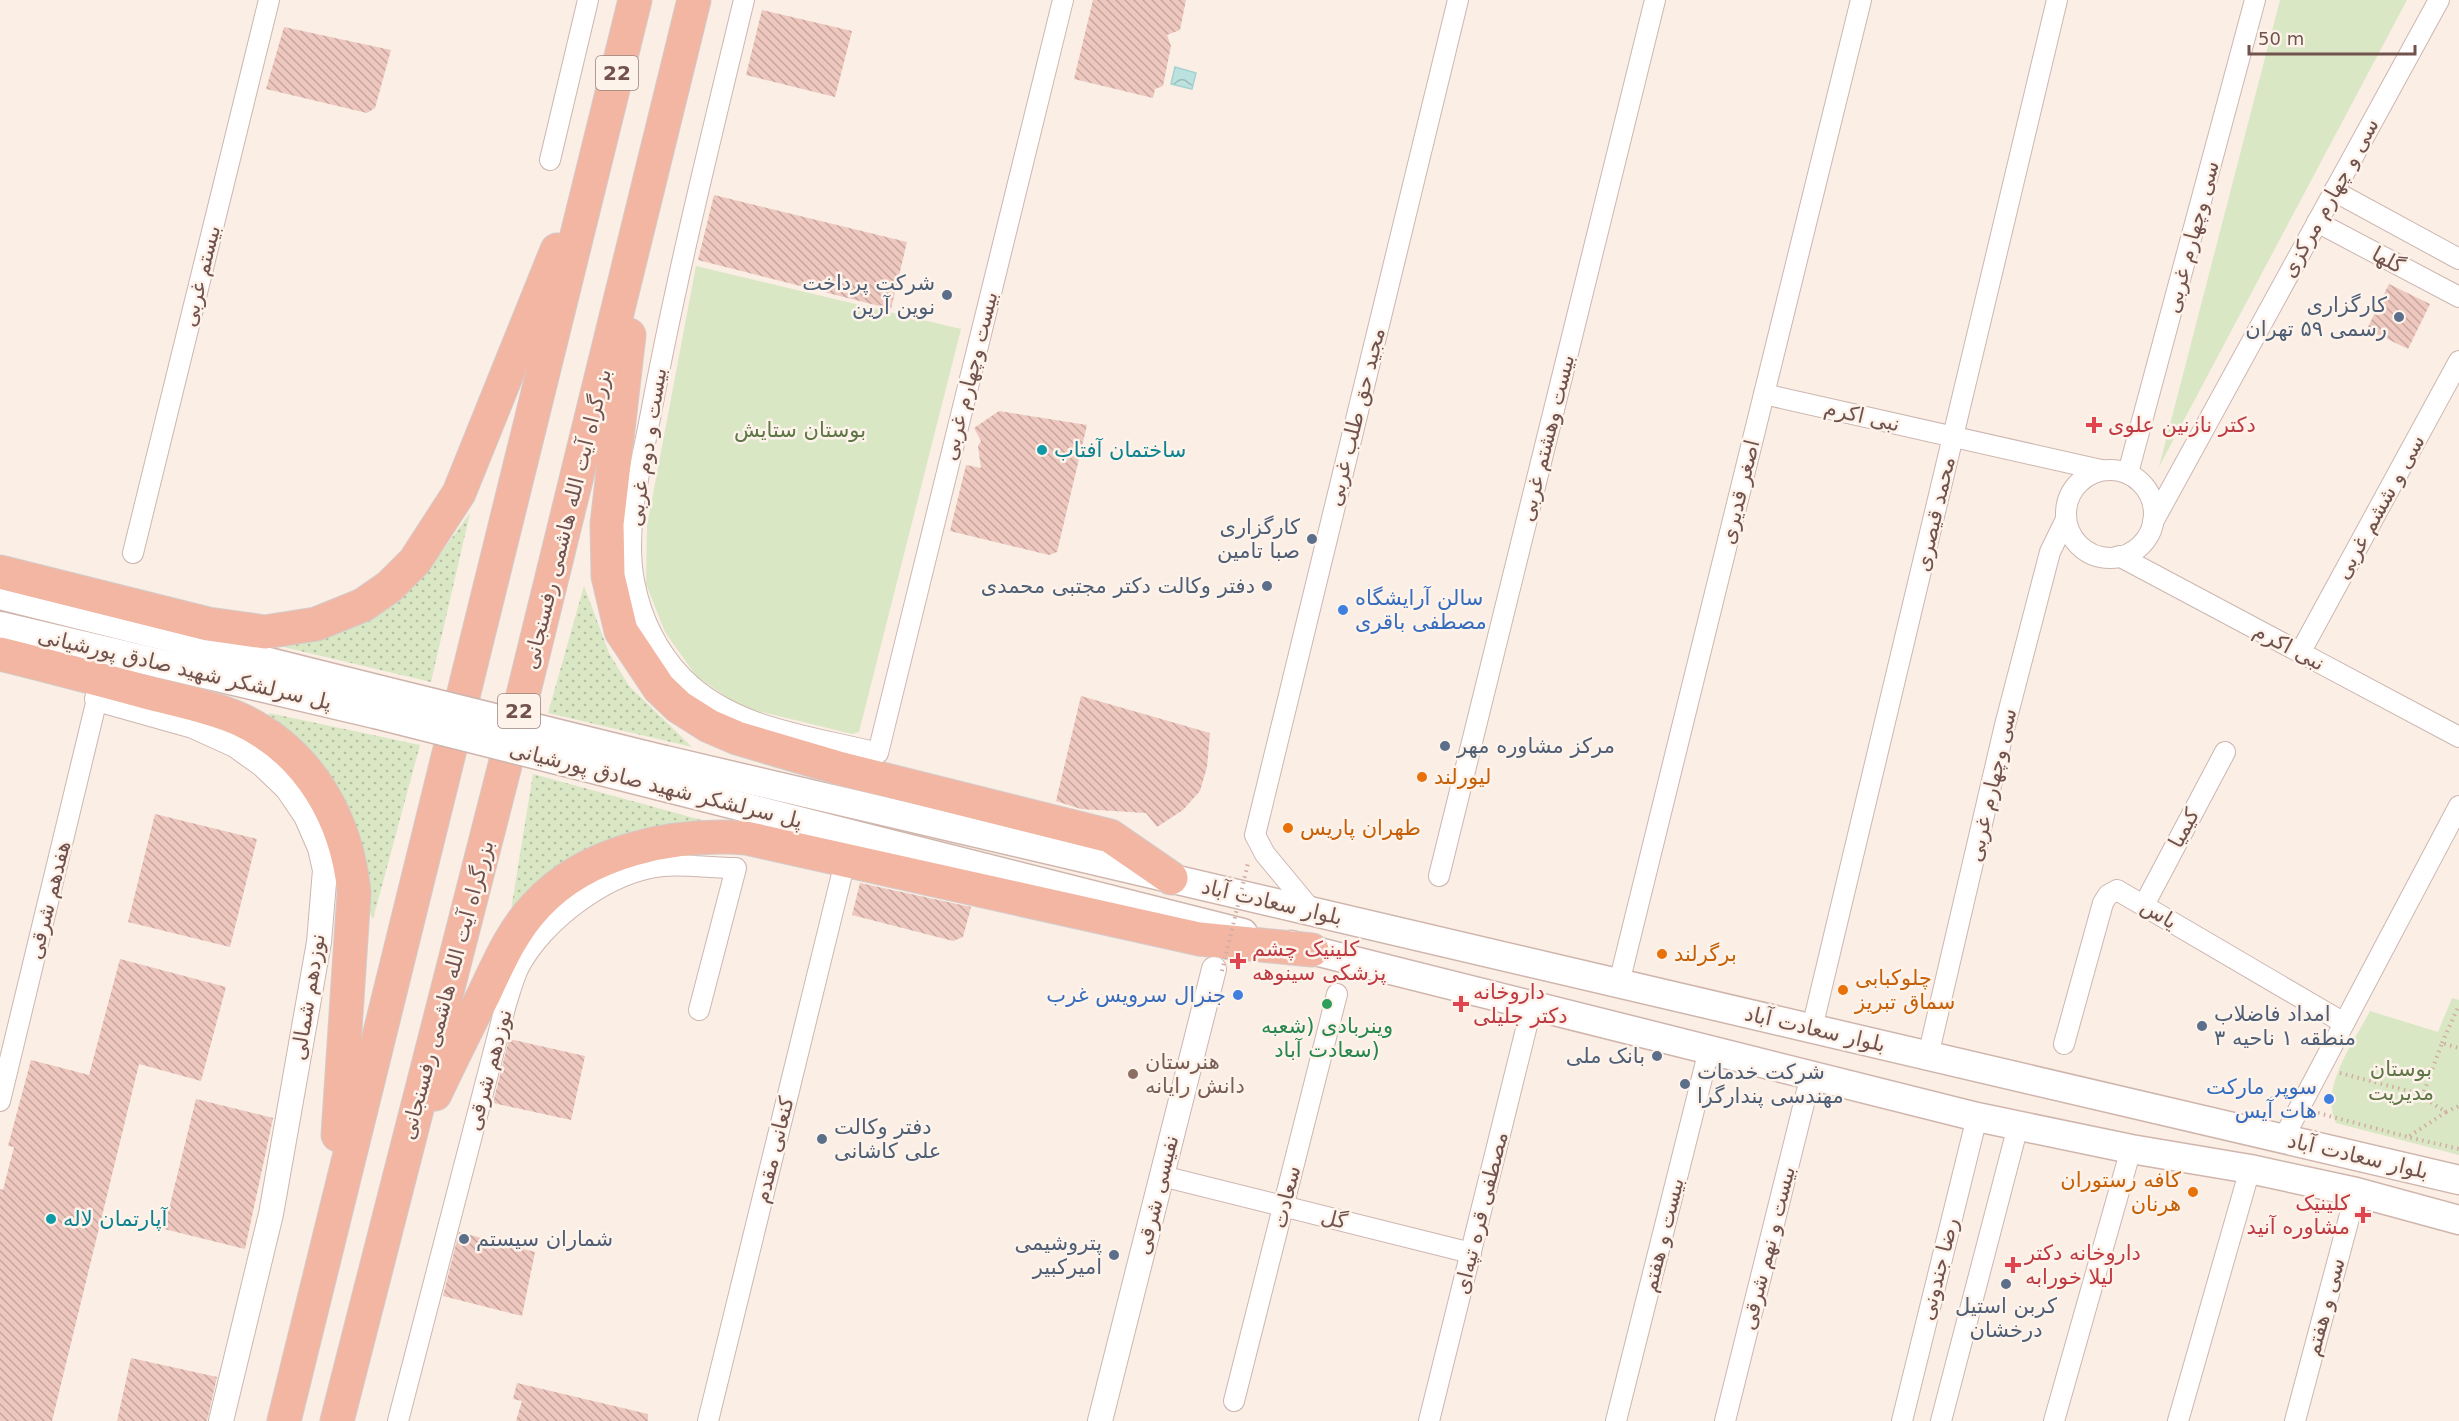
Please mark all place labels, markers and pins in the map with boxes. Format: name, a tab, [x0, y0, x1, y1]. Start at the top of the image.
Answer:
place label: شرکت پرداخت نوین آرین	[802, 271, 935, 319]
marker: شرکت پرداخت نوین آرین	[940, 288, 954, 302]
place label: کارگزاری رسمی ۵۹ تهران	[2245, 293, 2387, 341]
marker: کارگزاری رسمی ۵۹ تهران	[2392, 310, 2406, 324]
place label: دکتر نازنین علوی	[2108, 413, 2256, 437]
marker: دکتر نازنین علوی	[2085, 416, 2103, 434]
place label: ساختمان آفتاب	[1054, 437, 1186, 462]
marker: ساختمان آفتاب	[1035, 443, 1049, 457]
place label: کارگزاری صبا تامین	[1217, 515, 1300, 563]
marker: کارگزاری صبا تامین	[1305, 532, 1319, 546]
place label: دفتر وکالت دکتر مجتبی محمدی	[981, 574, 1255, 598]
marker: دفتر وکالت دکتر مجتبی محمدی	[1260, 579, 1274, 593]
place label: سالن آرایشگاه مصطفی باقری	[1355, 585, 1487, 634]
marker: سالن آرایشگاه مصطفی باقری	[1336, 603, 1350, 617]
place label: مرکز مشاوره مهر	[1456, 734, 1615, 758]
marker: مرکز مشاوره مهر	[1438, 739, 1452, 753]
place label: لیورلند	[1434, 765, 1491, 789]
marker: لیورلند	[1415, 770, 1429, 784]
place label: طهران پاریس	[1300, 816, 1421, 840]
marker: طهران پاریس	[1281, 821, 1295, 835]
place label: کلینیک چشم پزشکی سینوهه	[1252, 937, 1386, 985]
place label: برگرلند	[1674, 942, 1737, 966]
marker: برگرلند	[1655, 947, 1669, 961]
marker: کلینیک چشم پزشکی سینوهه	[1229, 952, 1247, 970]
place label: چلوکبابی سماق تبریز	[1854, 966, 1955, 1014]
place label: داروخانه دکتر جلیلی	[1473, 980, 1568, 1028]
place label: جنرال سرویس غرب	[1046, 983, 1226, 1007]
marker: چلوکبابی سماق تبریز	[1836, 983, 1850, 997]
marker: جنرال سرویس غرب	[1231, 988, 1245, 1002]
marker: وینربادی (شعبه سعادت آباد)	[1320, 997, 1334, 1011]
marker: داروخانه دکتر جلیلی	[1454, 997, 1468, 1011]
place label: امداد فاضلاب منطقه ۱ ناحیه ۳	[2214, 1002, 2356, 1050]
place label: وینربادی (شعبه سعادت آباد)	[1261, 1014, 1393, 1062]
marker: امداد فاضلاب منطقه ۱ ناحیه ۳	[2195, 1019, 2209, 1033]
place label: بانک ملی	[1566, 1044, 1645, 1068]
marker: بانک ملی	[1650, 1049, 1664, 1063]
place label: هنرستان دانش رایانه	[1145, 1050, 1245, 1098]
place label: شرکت خدمات مهندسى پندارگرا	[1697, 1060, 1844, 1108]
marker: هنرستان دانش رایانه	[1126, 1067, 1140, 1081]
place label: سوپر مارکت هات آیس	[2206, 1075, 2317, 1123]
marker: شرکت خدمات مهندسى پندارگرا	[1678, 1077, 1692, 1091]
marker: سوپر مارکت هات آیس	[2322, 1092, 2336, 1106]
place label: دفتر وکالت علی کاشانی	[834, 1115, 941, 1163]
marker: دفتر وکالت علی کاشانی	[815, 1132, 829, 1146]
place label: كافه رستوران هرنان	[2060, 1168, 2181, 1216]
marker: كافه رستوران هرنان	[2186, 1185, 2200, 1199]
place label: کلینیک مشاوره آنید	[2247, 1191, 2350, 1239]
place label: آپارتمان لاله	[63, 1206, 168, 1231]
marker: کلینیک مشاوره آنید	[2354, 1206, 2372, 1224]
marker: آپارتمان لاله	[44, 1212, 58, 1226]
place label: شماران سیستم	[476, 1227, 613, 1252]
place label: پتروشیمی امیرکبیر	[1015, 1231, 1102, 1279]
marker: شماران سیستم	[457, 1232, 471, 1246]
place label: داروخانه دکتر لیلا خورابه	[2024, 1241, 2141, 1289]
marker: پتروشیمی امیرکبیر	[1107, 1248, 1121, 1262]
marker: داروخانه دکتر لیلا خورابه	[2006, 1258, 2020, 1272]
marker: کربن استیل درخشان	[1999, 1277, 2013, 1291]
place label: کربن استیل درخشان	[1955, 1294, 2057, 1342]

